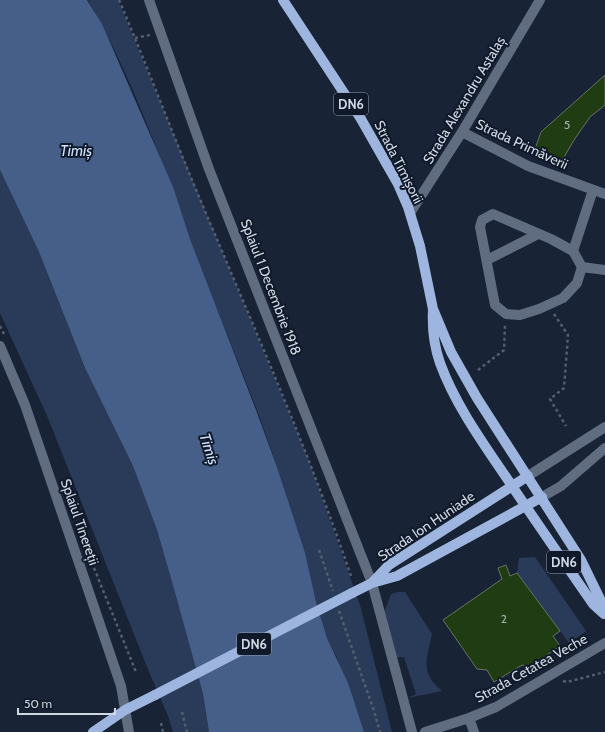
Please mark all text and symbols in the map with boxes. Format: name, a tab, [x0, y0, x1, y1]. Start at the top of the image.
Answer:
street label: Strada Alexandru Astalaș	[419, 33, 509, 167]
road number: DN6	[334, 93, 368, 115]
street label: Strada Primăverii	[473, 115, 571, 173]
street label: Strada Timișorii	[370, 117, 428, 207]
house number: 5	[564, 117, 570, 132]
water label: Timiș	[60, 142, 92, 160]
street label: Splaiul 1 Decembrie 1918	[237, 216, 305, 358]
water label: Timiș	[195, 431, 223, 467]
street label: Splaiul Tinereții	[57, 476, 103, 568]
street label: Strada Ion Huniade	[374, 487, 478, 565]
road number: DN6	[547, 551, 581, 573]
house number: 2	[501, 611, 507, 626]
street label: Strada Cetatea Veche	[472, 630, 590, 706]
road number: DN6	[237, 633, 271, 655]
scale bar	[18, 690, 115, 716]
text: 50 m	[24, 696, 52, 711]

